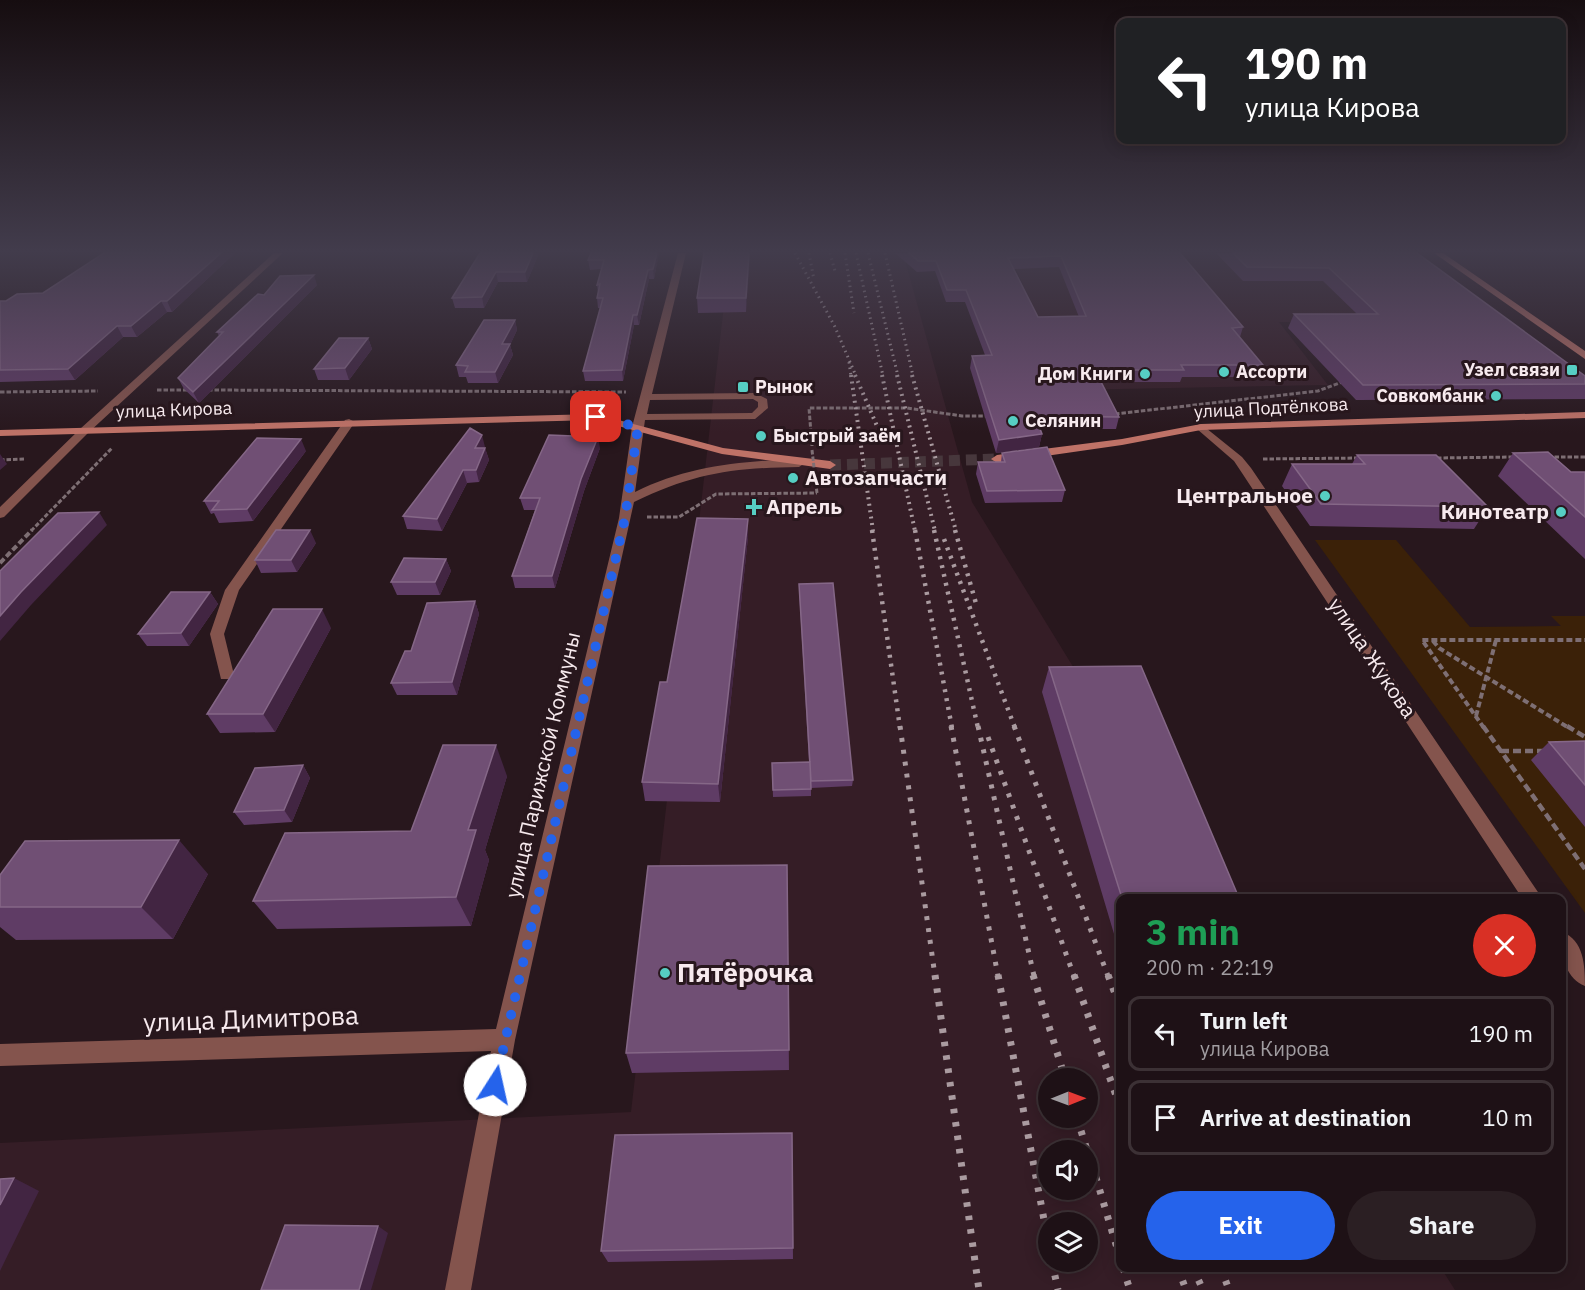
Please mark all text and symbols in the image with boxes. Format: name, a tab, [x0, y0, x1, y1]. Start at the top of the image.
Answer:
text: 190 m	[1245, 36, 1368, 91]
icon: left	[1146, 42, 1224, 120]
text: улица Кирова	[1245, 89, 1420, 124]
place label: Узел связи	[1464, 358, 1560, 381]
place label: Ассорти	[1236, 360, 1307, 383]
place label: Дом Книги	[1038, 362, 1133, 385]
marker: Узел связи	[1565, 363, 1579, 377]
marker: Ассорти	[1217, 365, 1231, 379]
marker: Дом Книги	[1138, 367, 1152, 381]
place label: Рынок	[755, 375, 813, 398]
marker: Рынок	[736, 380, 750, 394]
place label: Совкомбанк	[1376, 384, 1484, 407]
marker: Совкомбанк	[1489, 389, 1503, 403]
pin	[570, 391, 621, 442]
street label: улица Подтёлкова	[1193, 392, 1349, 423]
street label: улица Кирова	[115, 396, 233, 423]
icon: arrive	[579, 400, 612, 433]
place label: Селянин	[1025, 409, 1101, 432]
marker: Селянин	[1006, 414, 1020, 428]
place label: Быстрый заём	[773, 424, 901, 447]
marker: Быстрый заём	[754, 429, 768, 443]
place label: Автозапчасти	[805, 463, 947, 491]
marker: Автозапчасти	[786, 471, 800, 485]
place label: Центральное	[1176, 481, 1313, 509]
marker: Центральное	[1318, 489, 1332, 503]
place label: Апрель	[766, 492, 842, 520]
place label: Кинотеатр	[1441, 497, 1549, 525]
marker: Апрель	[747, 500, 761, 514]
marker: Кинотеатр	[1554, 505, 1568, 519]
street label: улица Жукова	[1322, 592, 1423, 723]
street label: улица Парижской Коммуны	[498, 629, 586, 901]
text: 3 min	[1146, 908, 1240, 955]
button: close	[1473, 914, 1536, 977]
text: 200 m · 22:19	[1146, 954, 1274, 981]
place label: Пятёрочка	[677, 955, 814, 989]
marker: Пятёрочка	[658, 966, 672, 980]
street label: улица Димитрова	[142, 997, 360, 1039]
text: Turn left	[1200, 1006, 1288, 1035]
icon: left	[1149, 1017, 1182, 1050]
text: 190 m	[1469, 1019, 1533, 1048]
text: улица Кирова	[1200, 1035, 1329, 1062]
position arrow	[463, 1053, 527, 1117]
north arrow	[1038, 1068, 1098, 1128]
map controls	[1038, 1068, 1098, 1272]
icon: arrive	[1149, 1101, 1182, 1134]
text: Arrive at destination	[1200, 1103, 1411, 1132]
text: 10 m	[1482, 1103, 1533, 1132]
button: sound	[1038, 1140, 1098, 1200]
button: Exit	[1146, 1191, 1335, 1260]
button: Share	[1347, 1191, 1536, 1260]
button: layers	[1038, 1212, 1098, 1272]

